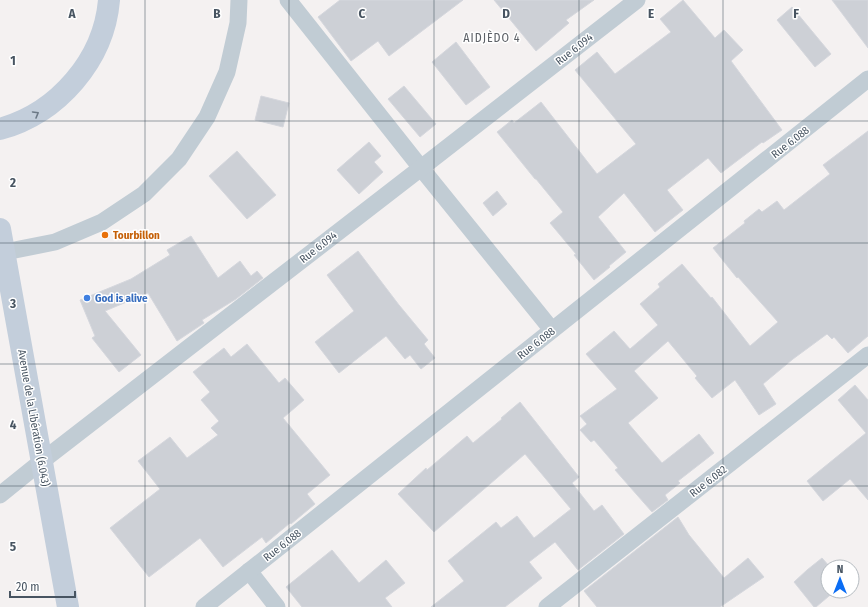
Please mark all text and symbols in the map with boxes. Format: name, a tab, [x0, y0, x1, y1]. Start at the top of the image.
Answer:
text: A	[67, 6, 76, 21]
text: B	[213, 6, 221, 21]
text: C	[359, 6, 366, 21]
text: D	[502, 6, 510, 21]
text: E	[648, 6, 654, 21]
text: F	[793, 6, 799, 21]
district label: AIDJÈDO 4	[463, 30, 521, 45]
street label: Rue 6.094	[553, 30, 596, 68]
text: 1	[10, 53, 16, 68]
one-way arrow	[32, 111, 39, 118]
street label: Rue 6.088	[769, 123, 812, 161]
text: 2	[9, 175, 16, 190]
street label: Rue 6.094	[297, 228, 340, 266]
place label: Tourbillon	[113, 229, 160, 242]
marker: Tourbillon	[100, 230, 110, 240]
place label: God is alive	[95, 292, 148, 305]
marker: God is alive	[82, 293, 92, 303]
text: 3	[9, 296, 16, 311]
street label: Rue 6.088	[515, 324, 558, 362]
street label: Avenue de la Libération (6.043)	[15, 349, 53, 487]
street label: Rue 6.082	[687, 463, 730, 500]
street label: Rue 6.088	[261, 526, 304, 564]
text: 5	[10, 539, 16, 554]
north arrow	[820, 559, 860, 599]
text: N	[837, 563, 843, 576]
scale bar	[10, 573, 75, 599]
text: 20 m	[16, 580, 40, 594]

